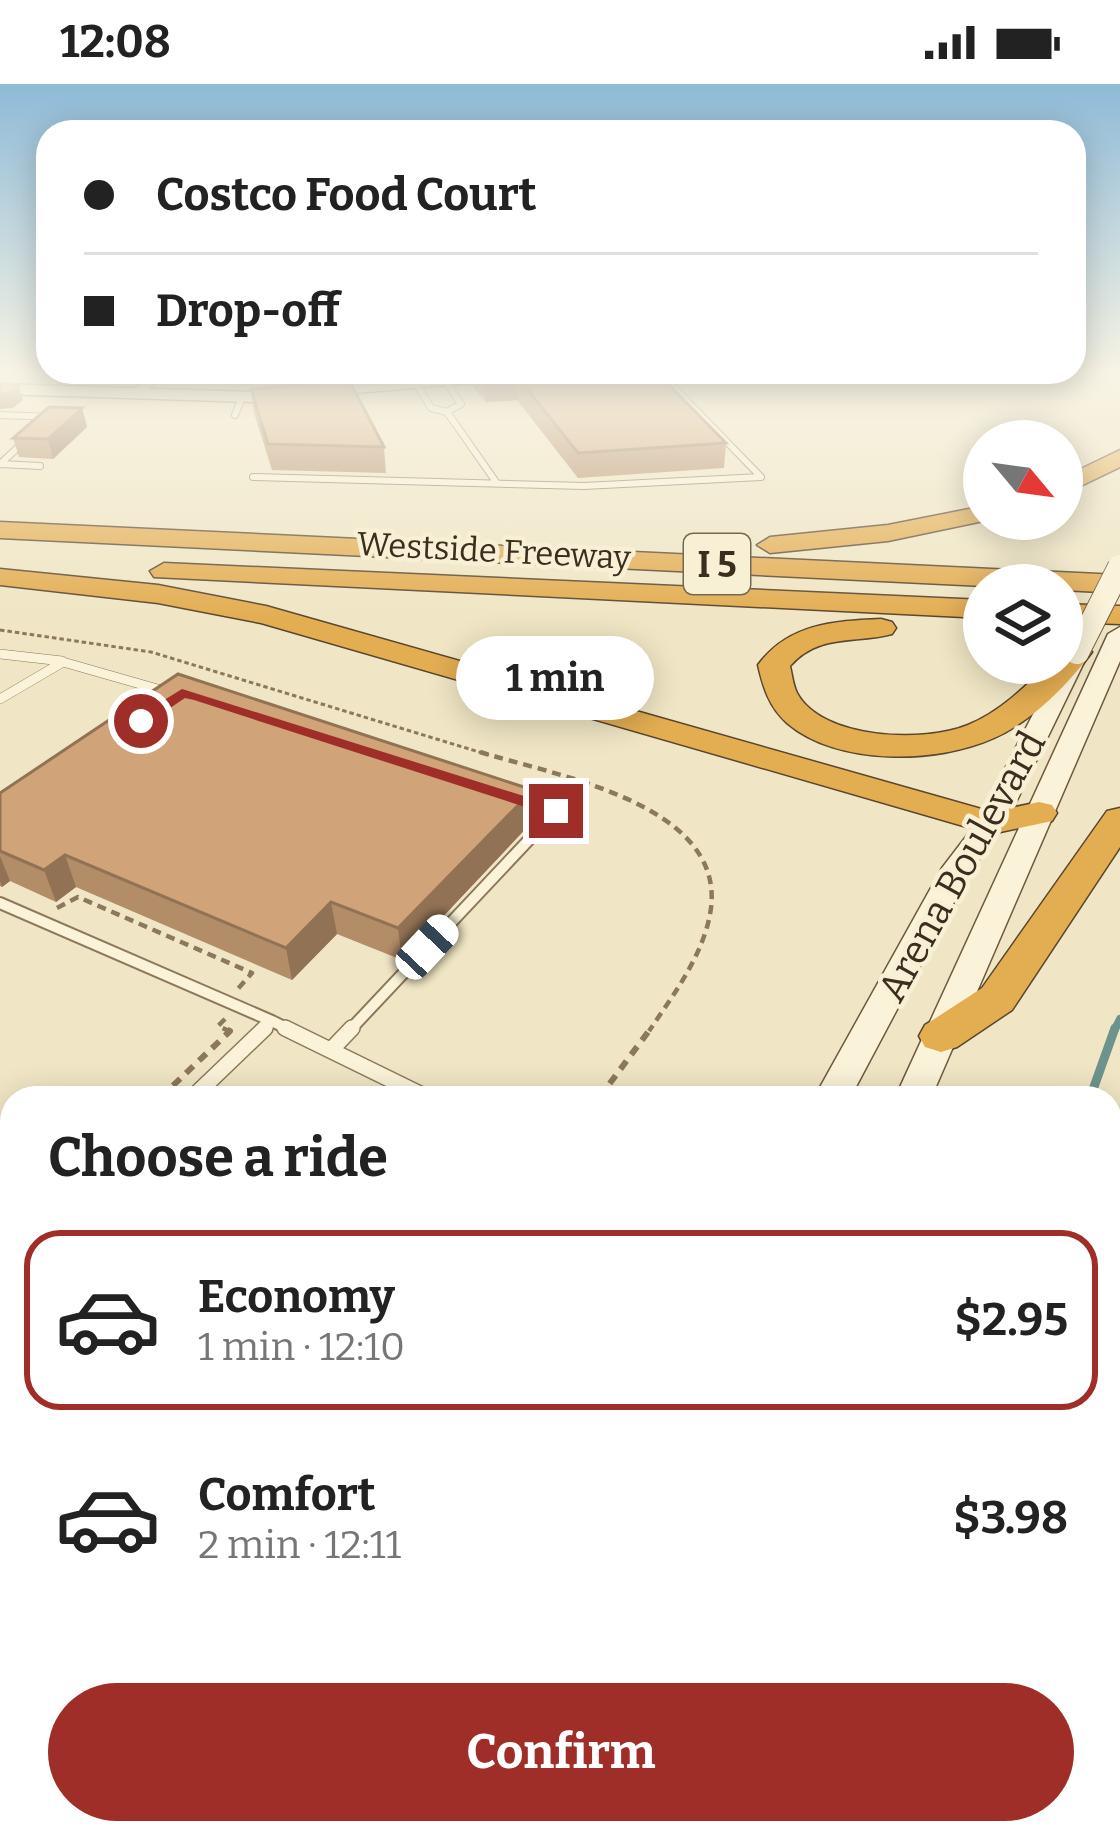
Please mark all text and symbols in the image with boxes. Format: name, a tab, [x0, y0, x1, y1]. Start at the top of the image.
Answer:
text: 12:08	[60, 15, 171, 69]
text: Costco Food Court	[156, 168, 537, 222]
text: Drop-off	[156, 284, 340, 338]
north arrow	[963, 420, 1083, 540]
map controls	[963, 420, 1083, 684]
street label: Westside Freeway	[356, 524, 632, 578]
road number: I 5	[684, 534, 750, 594]
button: layers	[963, 564, 1083, 684]
callout: 1 min	[457, 637, 655, 721]
text: 1 min	[506, 655, 604, 701]
route start	[114, 694, 168, 748]
street label: Arena Boulevard	[869, 723, 1055, 1010]
route end	[529, 784, 583, 838]
car	[389, 908, 465, 986]
text: Choose a ride	[48, 1126, 388, 1190]
icon: car	[54, 1266, 162, 1374]
text: Economy	[198, 1270, 395, 1324]
text: $2.95	[955, 1293, 1068, 1347]
text: 1 min · 12:10	[198, 1324, 405, 1370]
icon: car	[54, 1464, 162, 1572]
text: Comfort	[198, 1468, 376, 1522]
text: $3.98	[953, 1491, 1068, 1545]
text: 2 min · 12:11	[198, 1522, 401, 1568]
button: Confirm	[48, 1683, 1074, 1821]

